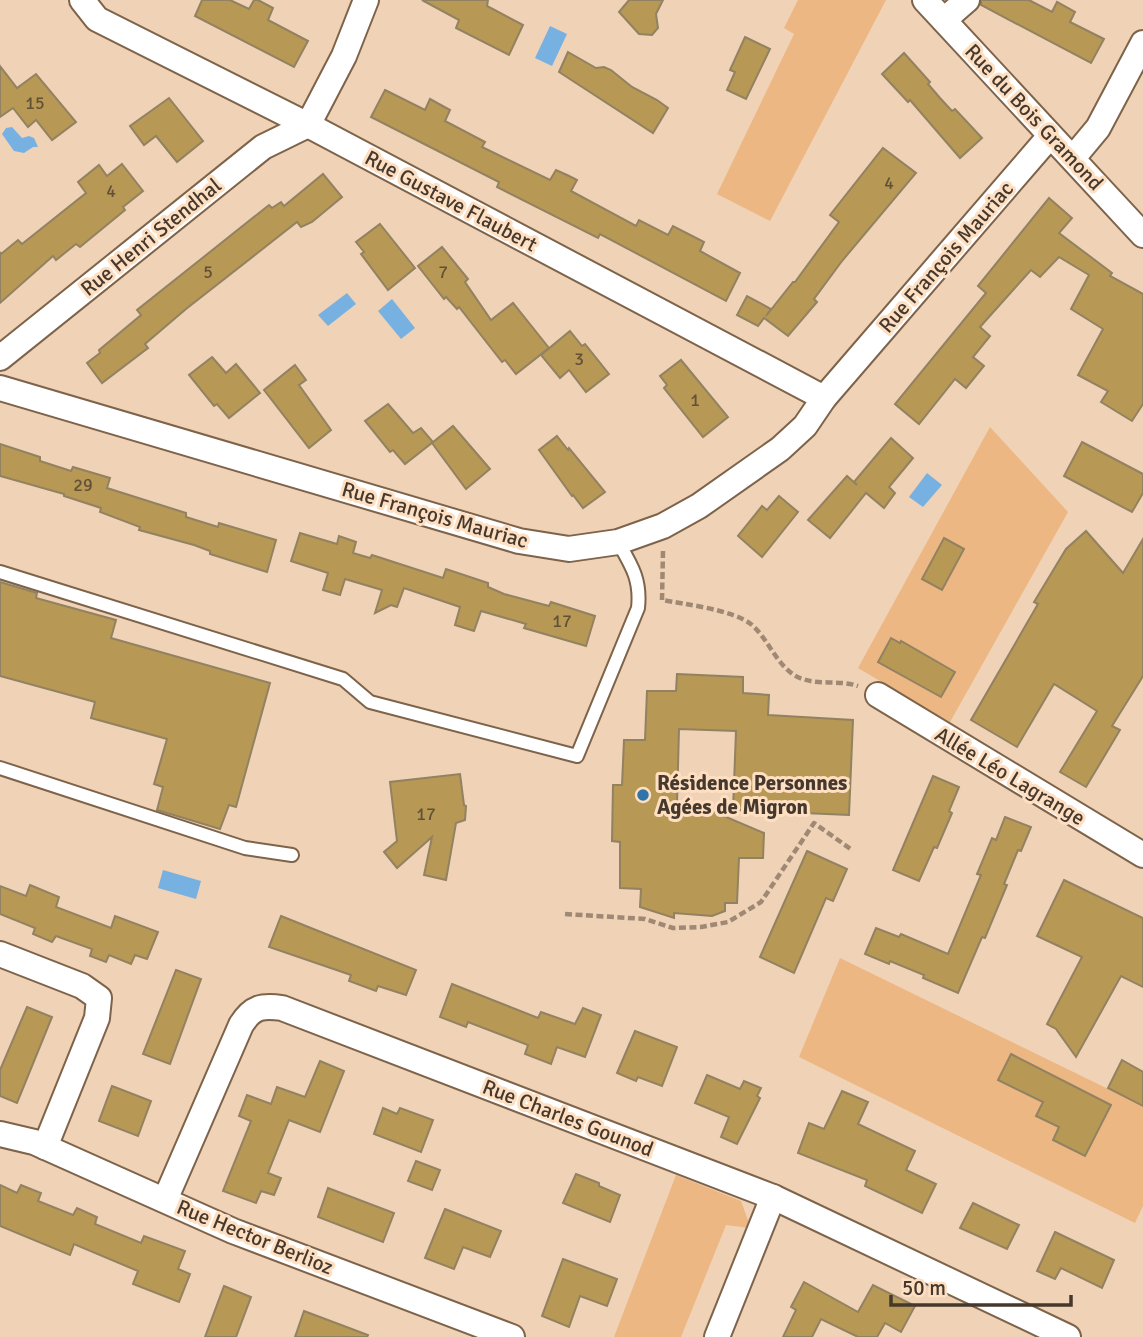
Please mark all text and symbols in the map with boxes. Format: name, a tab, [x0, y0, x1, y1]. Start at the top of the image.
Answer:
street label: Rue du Bois Gramond	[959, 38, 1109, 196]
house number: 15	[25, 92, 45, 114]
street label: Rue Gustave Flaubert	[360, 145, 542, 257]
street label: Rue Henri Stendhal	[75, 172, 227, 302]
house number: 4	[884, 172, 894, 194]
street label: Rue François Mauriac	[873, 176, 1019, 338]
house number: 4	[106, 180, 116, 202]
house number: 5	[203, 261, 213, 283]
house number: 7	[438, 261, 448, 283]
house number: 3	[574, 348, 584, 370]
house number: 1	[690, 389, 700, 411]
house number: 29	[73, 474, 93, 496]
street label: Rue François Mauriac	[339, 476, 531, 554]
house number: 17	[552, 610, 572, 632]
street label: Allée Léo Lagrange	[930, 721, 1090, 831]
place label: Résidence Personnes Agées de Migron	[657, 770, 847, 820]
marker: Résidence Personnes Agées de Migron	[635, 787, 651, 803]
house number: 17	[416, 803, 436, 825]
street label: Rue Charles Gounod	[479, 1073, 657, 1163]
street label: Rue Hector Berlioz	[173, 1194, 337, 1280]
scale bar	[891, 1264, 1071, 1308]
text: 50 m	[902, 1275, 946, 1301]

